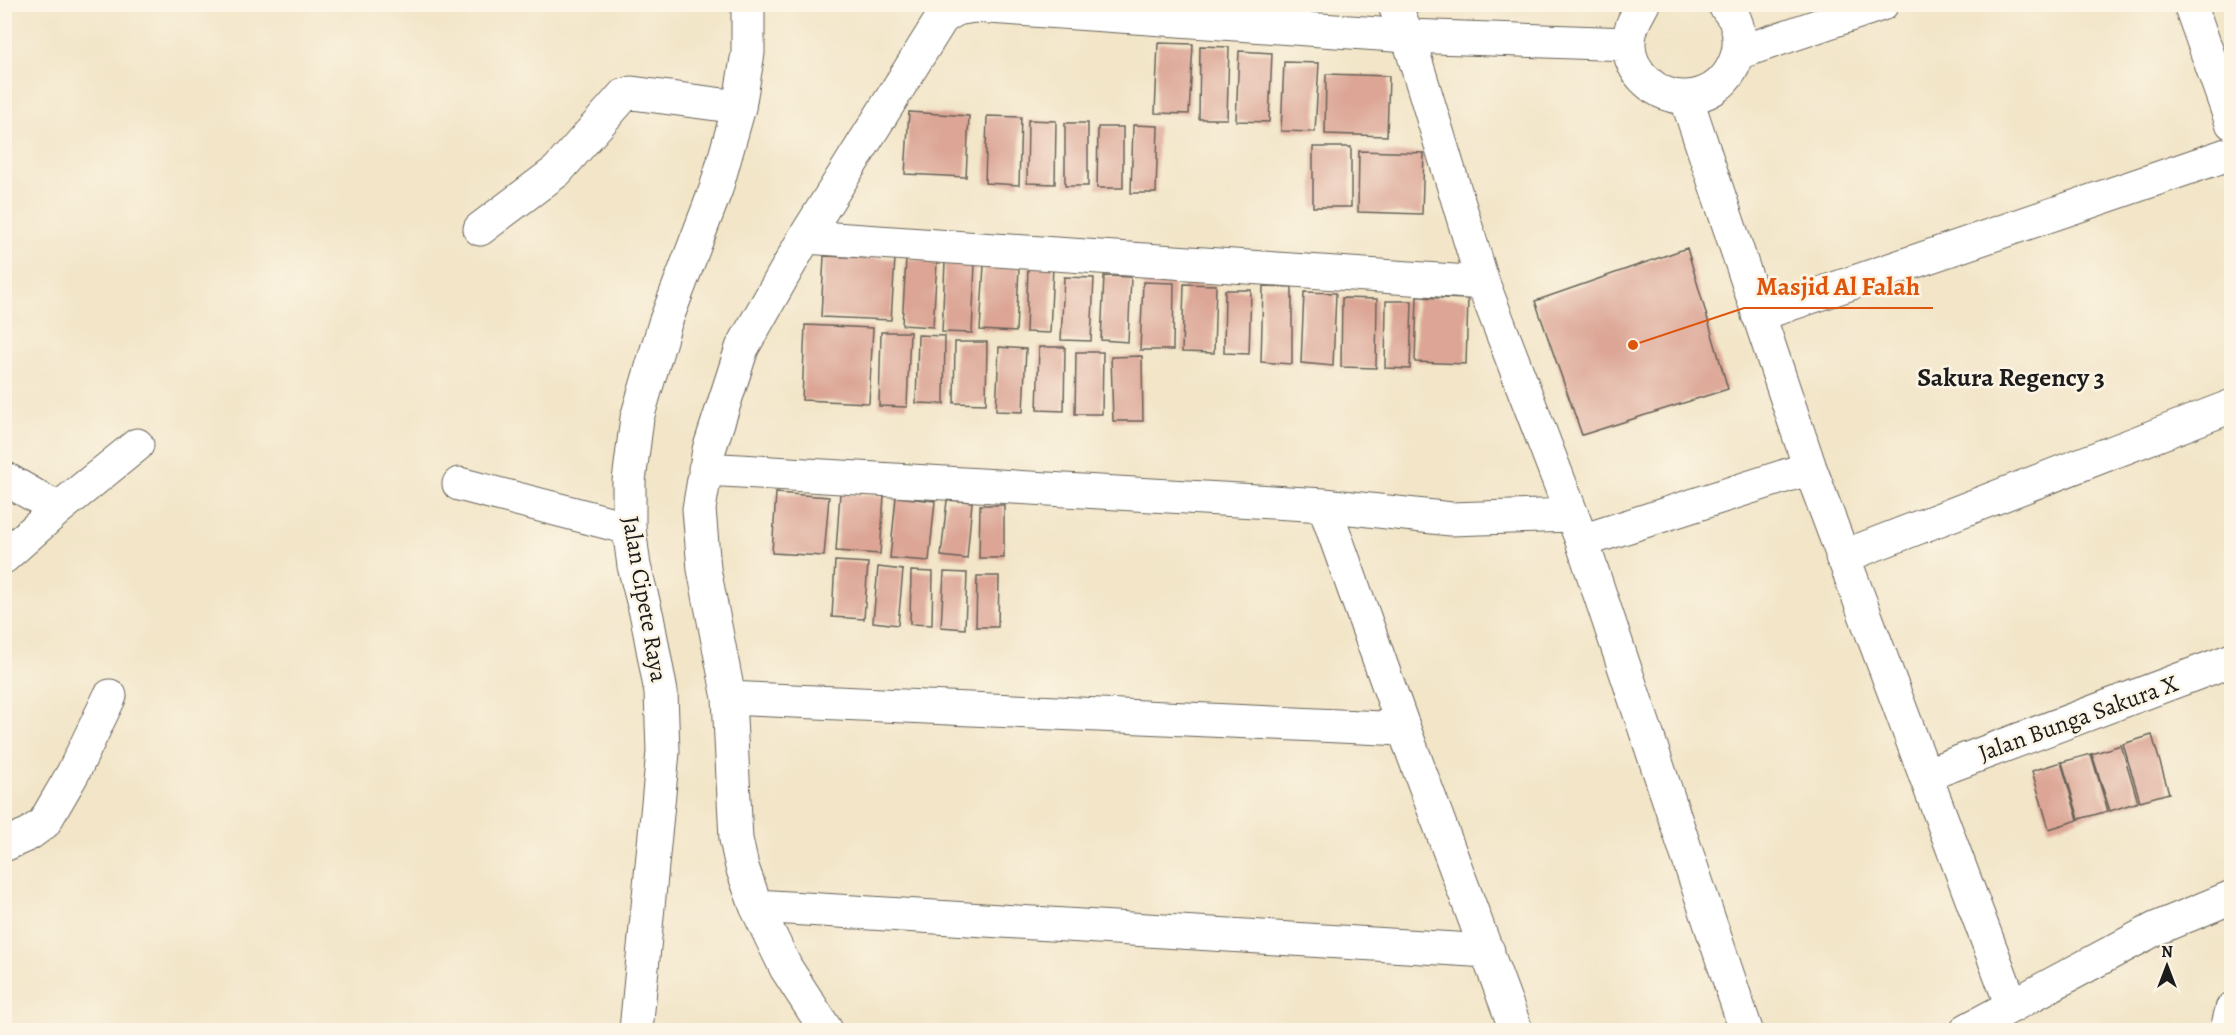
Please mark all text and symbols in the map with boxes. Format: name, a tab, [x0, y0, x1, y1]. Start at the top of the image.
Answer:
callout: Masjid Al Falah	[1744, 264, 1933, 308]
text: Masjid Al Falah	[1756, 269, 1920, 304]
district label: Sakura Regency 3	[1917, 360, 2105, 395]
street label: Jalan Cipete Raya	[615, 514, 675, 685]
street label: Jalan Bunga Sakura X	[1974, 667, 2183, 769]
north arrow	[2137, 936, 2197, 996]
text: N	[2161, 941, 2173, 963]

